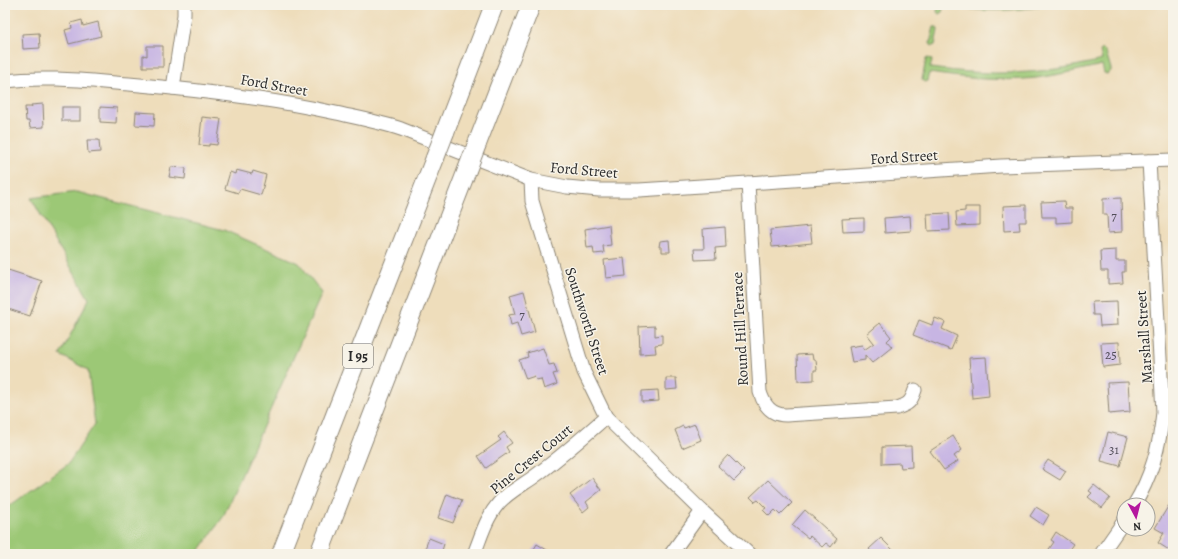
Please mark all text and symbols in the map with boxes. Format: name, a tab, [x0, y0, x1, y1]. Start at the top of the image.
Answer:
street label: Ford Street	[239, 69, 309, 101]
street label: Ford Street	[869, 145, 939, 169]
street label: Ford Street	[549, 157, 619, 183]
house number: 7	[1111, 207, 1117, 224]
street label: Southworth Street	[560, 265, 614, 378]
street label: Round Hill Terrace	[727, 271, 753, 387]
street label: Marshall Street	[1131, 290, 1157, 384]
house number: 7	[519, 306, 525, 323]
road number: I 95	[343, 344, 373, 368]
house number: 25	[1105, 346, 1117, 363]
street label: Pine Crest Court	[485, 419, 577, 499]
house number: 31	[1109, 441, 1119, 458]
north arrow	[1116, 497, 1156, 537]
text: N	[1132, 518, 1142, 534]

